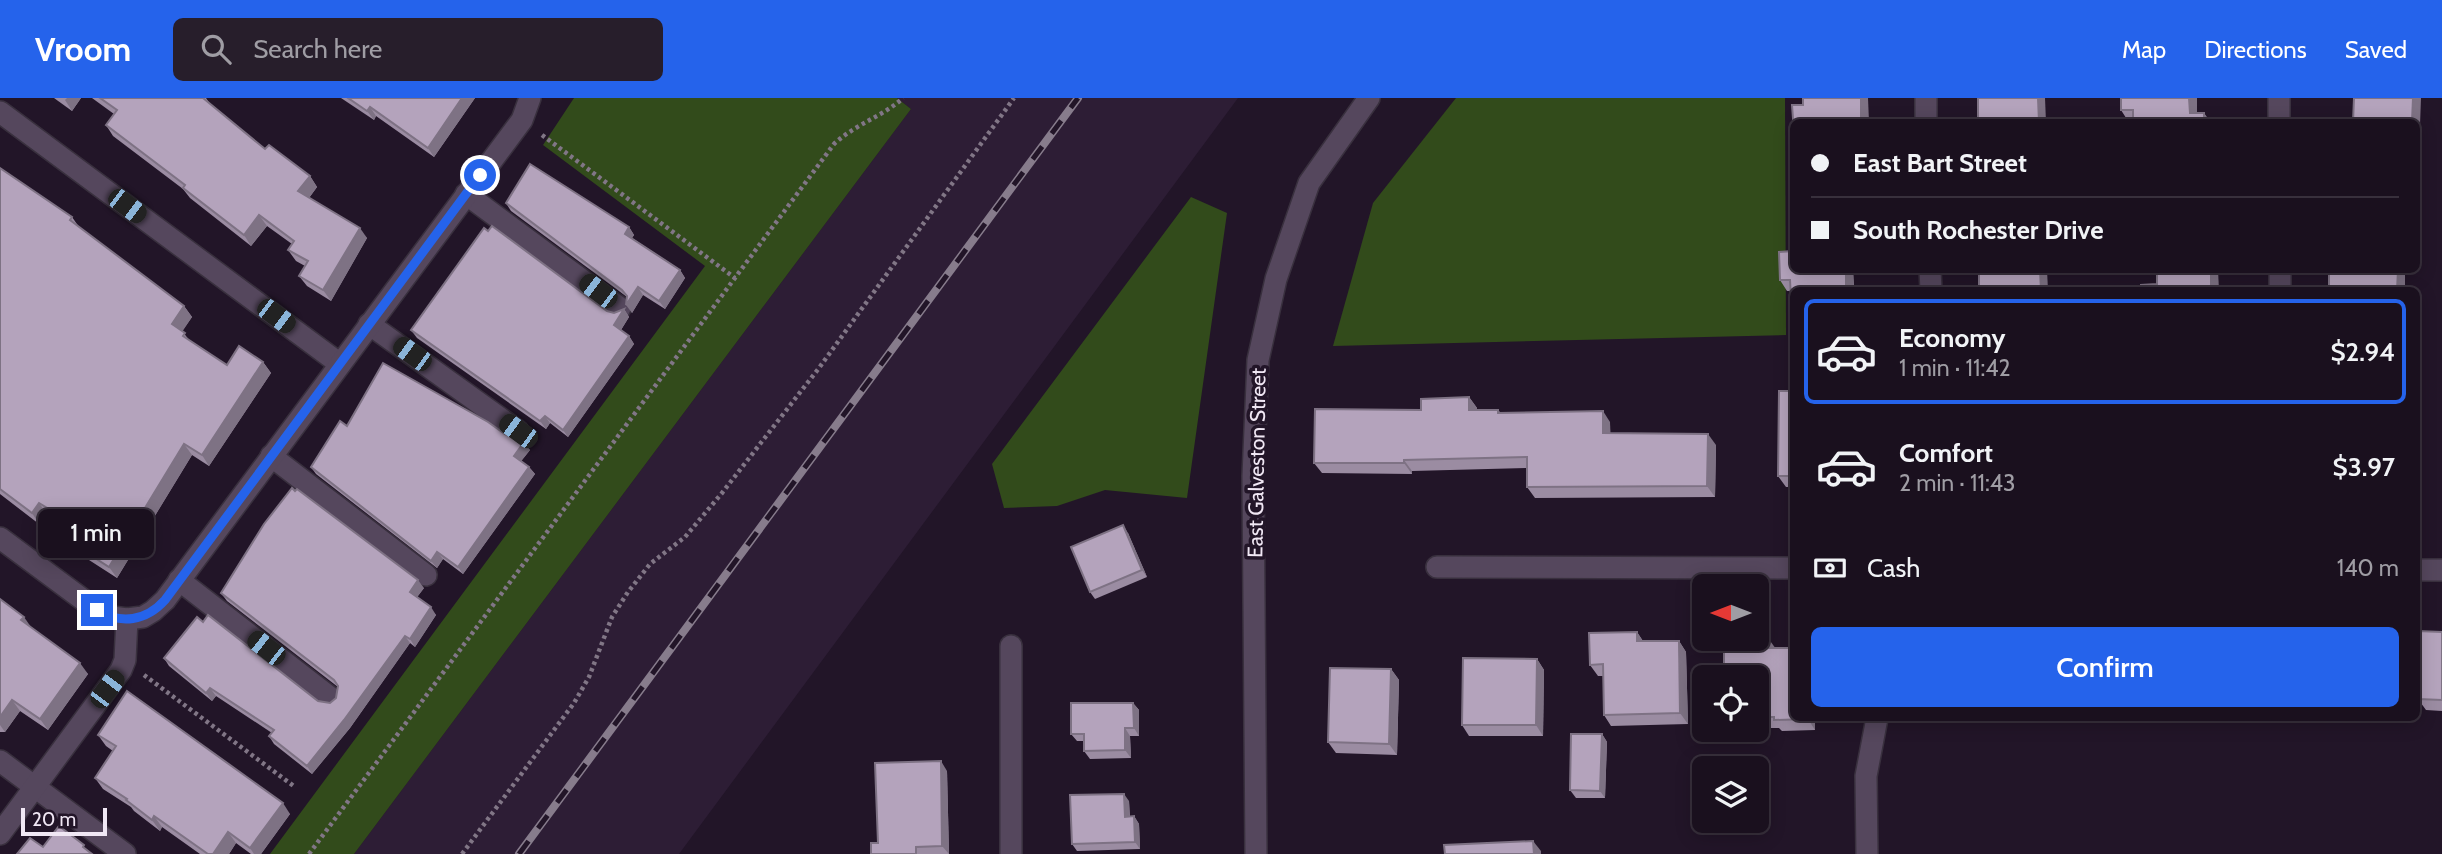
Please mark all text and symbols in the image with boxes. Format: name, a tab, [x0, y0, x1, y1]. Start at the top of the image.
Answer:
search box	[173, 18, 663, 81]
text: Vroom	[35, 29, 131, 69]
icon: search	[197, 30, 235, 68]
text: Search here	[253, 33, 382, 65]
text: Map	[2122, 35, 2166, 64]
text: Directions	[2204, 35, 2307, 64]
text: Saved	[2345, 35, 2407, 64]
text: East Bart Street	[1853, 147, 2027, 179]
route start	[464, 159, 496, 191]
car	[104, 185, 151, 227]
text: South Rochester Drive	[1853, 214, 2104, 246]
car	[575, 270, 622, 312]
car	[253, 295, 300, 337]
icon: car	[1815, 320, 1878, 383]
text: Economy	[1899, 322, 2005, 354]
car	[389, 333, 436, 375]
text: $2.94	[2330, 336, 2395, 368]
text: 1 min · 11:42	[1899, 354, 2011, 382]
street label: East Galveston Street	[1242, 368, 1271, 558]
car	[495, 410, 542, 452]
icon: car	[1815, 435, 1878, 498]
text: Comfort	[1899, 437, 1993, 469]
text: $3.97	[2333, 451, 2395, 483]
text: 2 min · 11:43	[1899, 469, 2015, 497]
callout: 1 min	[39, 508, 155, 558]
text: 1 min	[70, 519, 122, 547]
icon: cash	[1811, 549, 1849, 587]
text: Cash	[1867, 552, 1920, 584]
text: 140 m	[2337, 554, 2399, 582]
north arrow	[1692, 574, 1769, 651]
map controls	[1692, 574, 1769, 833]
route end	[81, 594, 113, 626]
car	[243, 627, 290, 669]
button: Confirm	[1811, 627, 2399, 707]
button: locate	[1692, 665, 1769, 742]
car	[86, 666, 129, 712]
button: layers	[1692, 756, 1769, 833]
scale bar	[21, 805, 107, 837]
text: 20 m	[32, 808, 76, 831]

